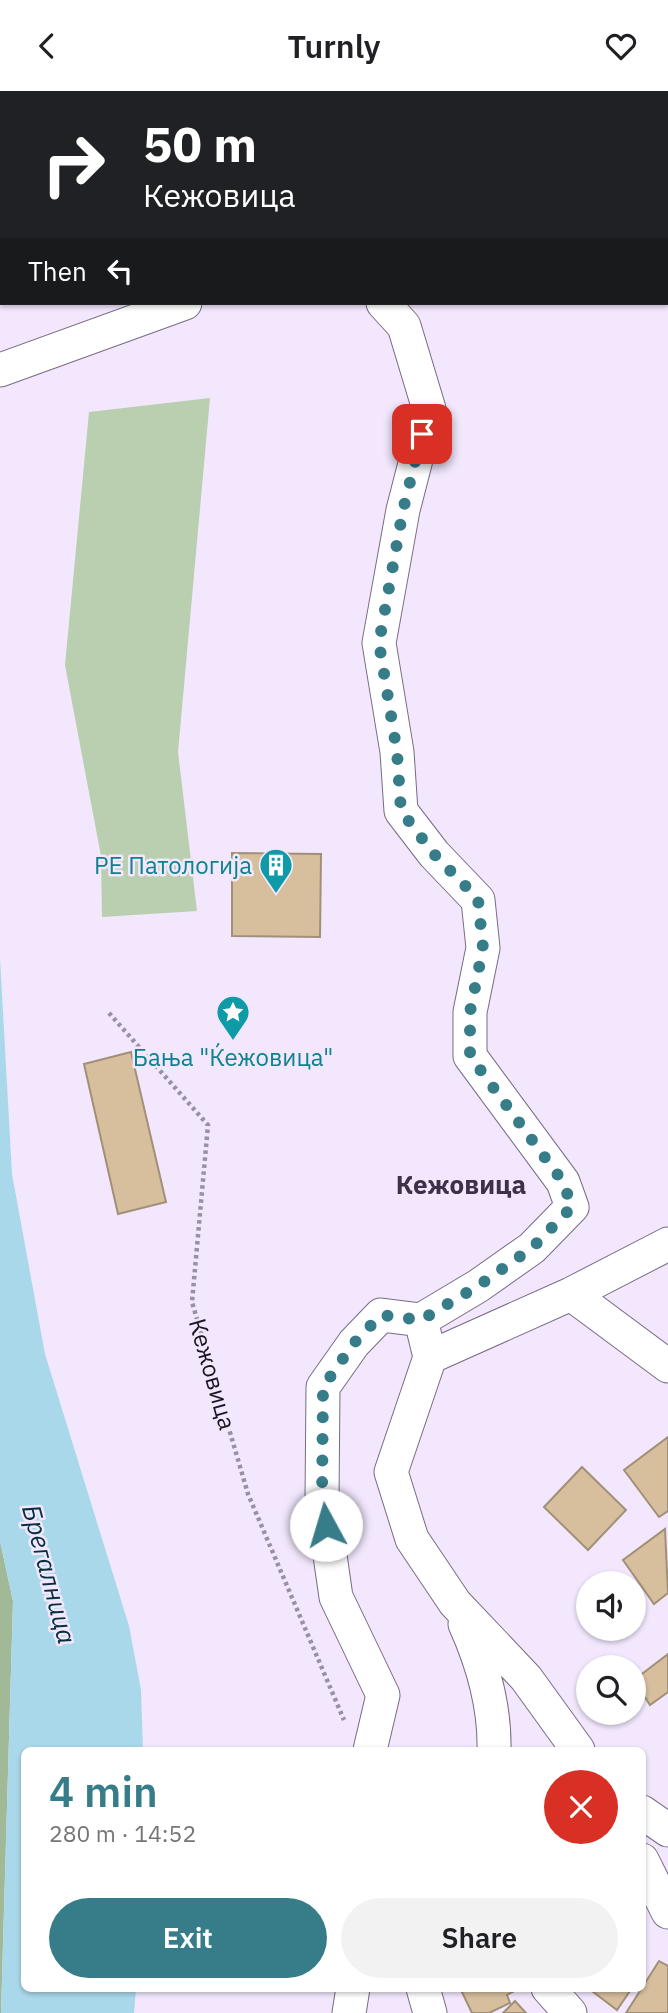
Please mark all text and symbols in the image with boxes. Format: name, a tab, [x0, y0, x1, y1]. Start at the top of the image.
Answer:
text: Turnly	[287, 25, 381, 67]
icon: back	[28, 27, 66, 65]
icon: heart	[602, 27, 640, 65]
text: 50 m	[143, 112, 257, 175]
icon: right	[28, 119, 119, 210]
text: Кежовица	[143, 174, 295, 216]
icon: left	[101, 252, 139, 290]
text: Then	[28, 254, 87, 288]
pin	[392, 404, 452, 464]
icon: arrive	[403, 415, 441, 453]
building icon: РЕ Патологија	[257, 846, 295, 895]
place label: РЕ Патологија	[94, 849, 252, 881]
place icon: Бања "Ќежовица"	[214, 993, 252, 1042]
place label: Бања "Ќежовица"	[133, 1041, 333, 1073]
district label: Кежовица	[396, 1167, 527, 1201]
street label: Кежовица	[182, 1315, 244, 1434]
position arrow	[289, 1488, 363, 1562]
water label: Брегалница	[15, 1501, 85, 1647]
map controls	[576, 1571, 646, 1725]
button: sound	[576, 1571, 646, 1641]
button: search	[576, 1655, 646, 1725]
text: 4 min	[49, 1764, 158, 1819]
button: close	[544, 1770, 618, 1844]
text: 280 m · 14:52	[49, 1818, 196, 1848]
button: Exit	[49, 1898, 327, 1978]
button: Share	[341, 1898, 618, 1978]

